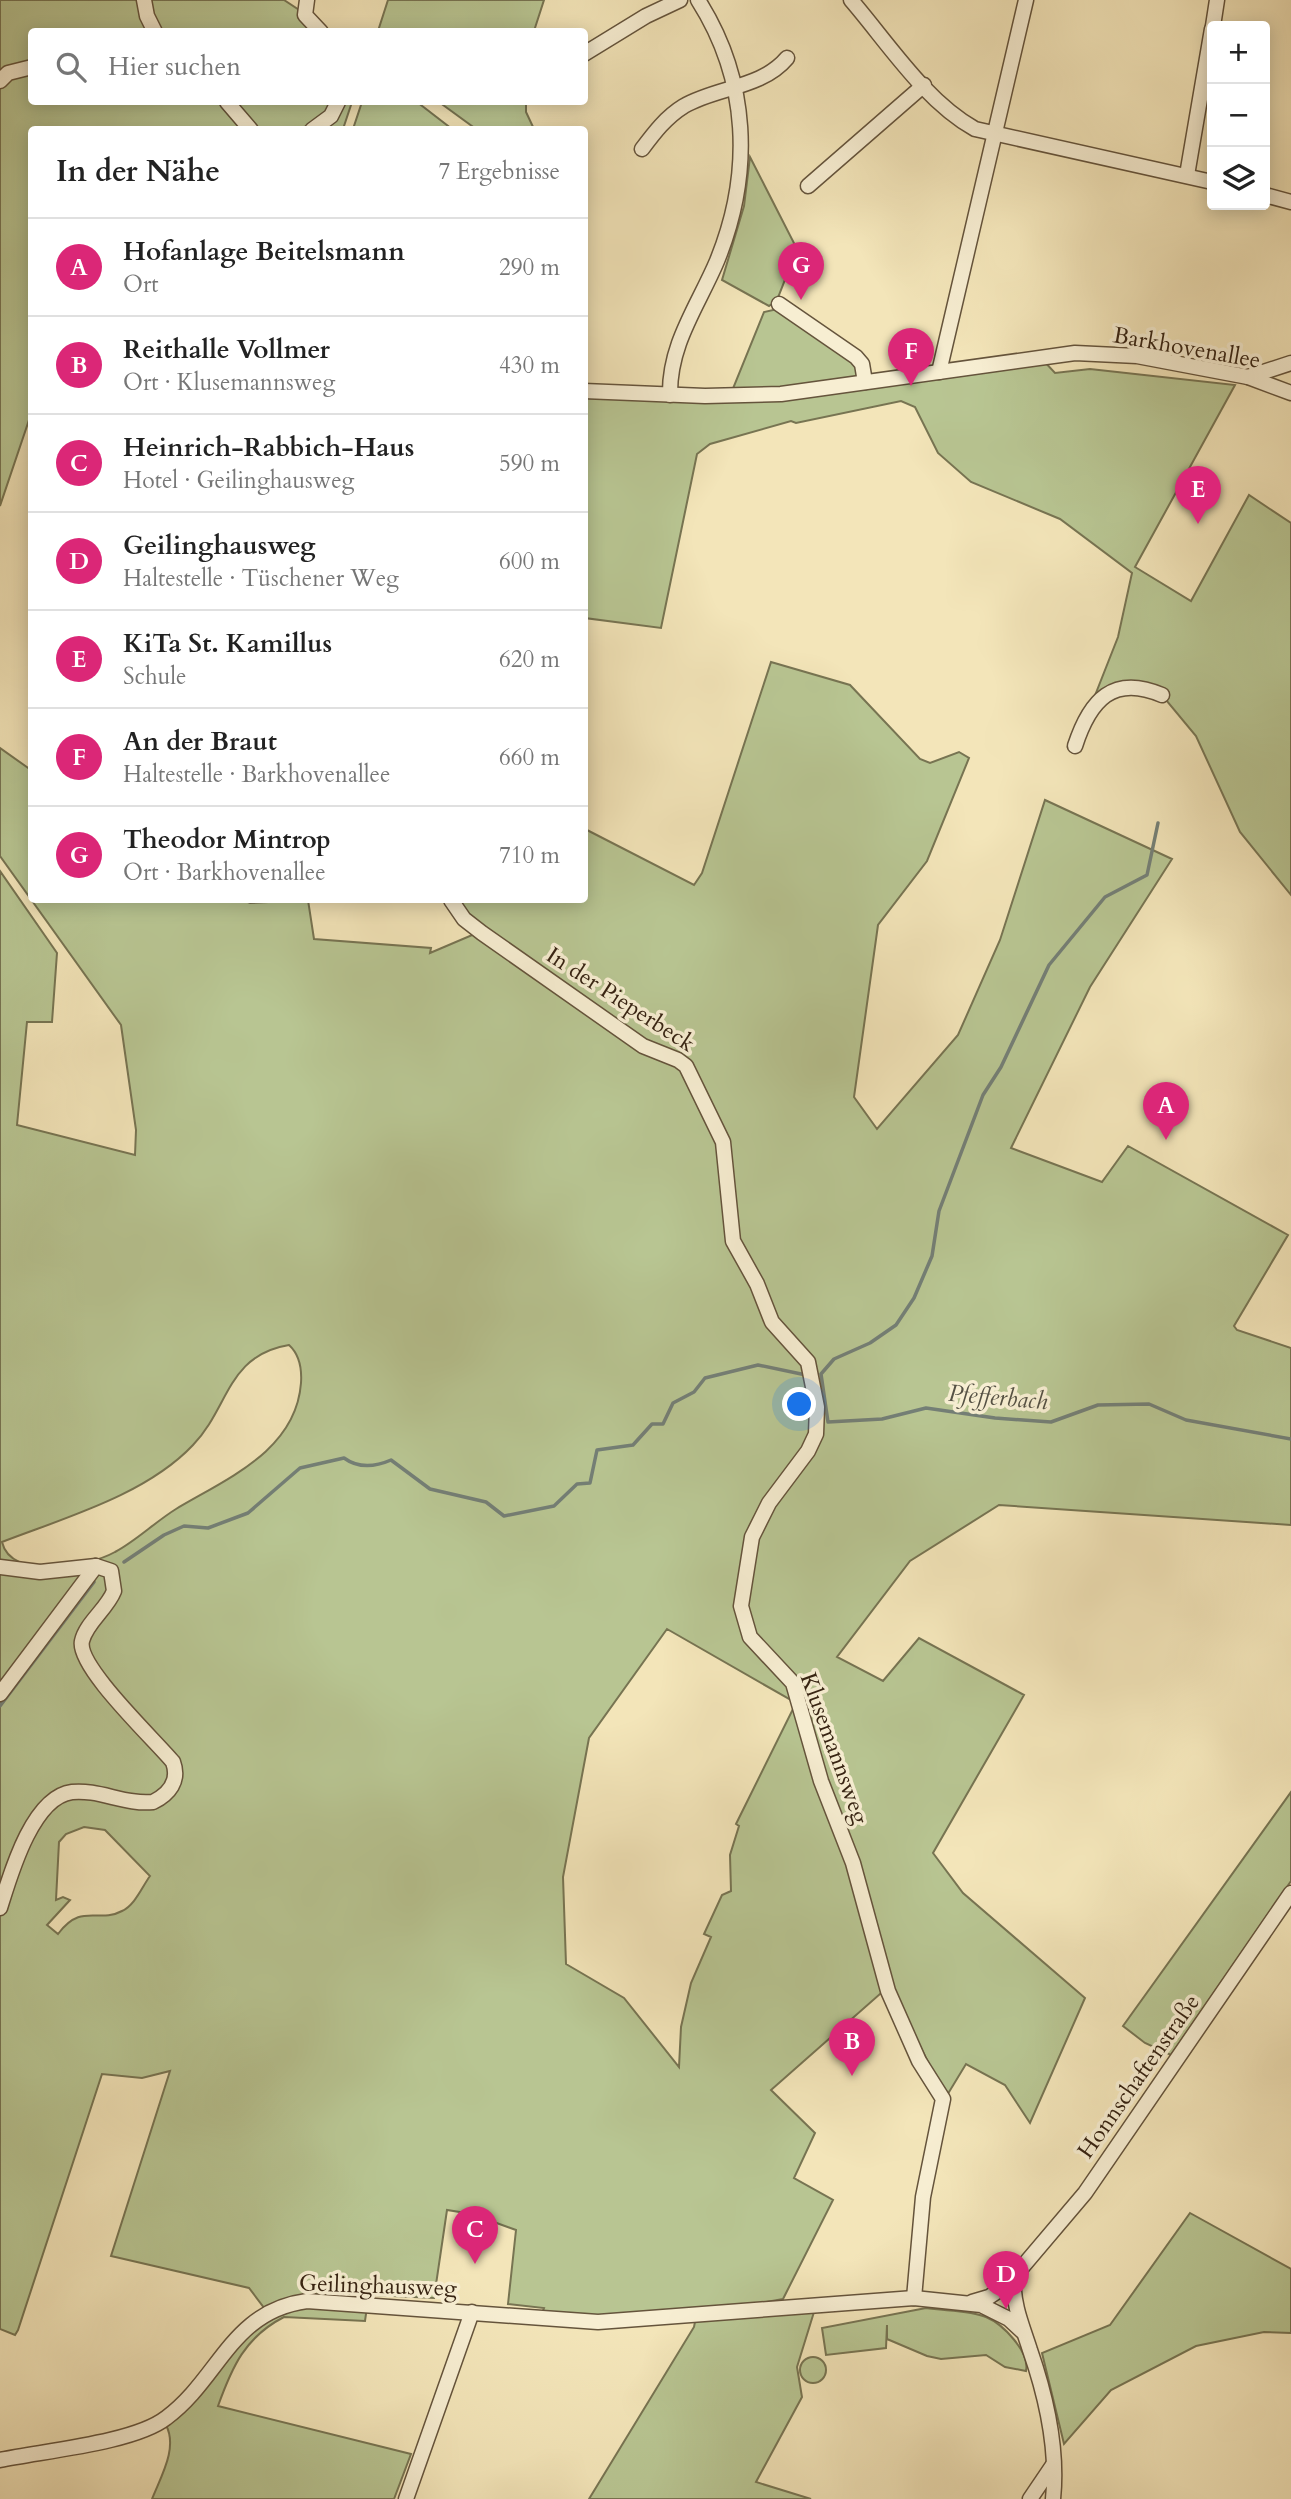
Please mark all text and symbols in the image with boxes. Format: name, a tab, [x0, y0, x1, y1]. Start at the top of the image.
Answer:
map controls	[1207, 21, 1270, 210]
button: +	[1207, 21, 1270, 84]
search box	[28, 28, 588, 105]
icon: search	[52, 48, 90, 86]
text: Hier suchen	[108, 49, 241, 84]
button: −	[1207, 84, 1270, 147]
button: layers	[1207, 147, 1270, 210]
text: In der Nähe	[56, 151, 220, 192]
text: 7 Ergebnisse	[438, 156, 560, 187]
text: Hofanlage Beitelsmann	[123, 234, 405, 269]
pin: G	[778, 242, 824, 300]
text: A	[70, 252, 88, 283]
text: 290 m	[499, 252, 560, 283]
text: Ort	[123, 269, 159, 300]
street label: Barkhovenallee	[1111, 319, 1263, 376]
pin: F	[888, 328, 934, 386]
text: Reithalle Vollmer	[123, 332, 330, 367]
text: B	[71, 350, 87, 381]
text: 430 m	[499, 350, 560, 381]
text: Ort · Klusemannsweg	[123, 367, 335, 398]
text: Heinrich-Rabbich-Haus	[123, 430, 414, 465]
text: C	[70, 448, 88, 479]
text: 590 m	[499, 448, 560, 479]
text: Hotel · Geilinghausweg	[123, 465, 354, 496]
pin: E	[1175, 466, 1221, 524]
text: Geilinghausweg	[123, 528, 316, 563]
text: D	[69, 546, 89, 577]
text: 600 m	[499, 546, 560, 577]
text: Haltestelle · Tüschener Weg	[123, 563, 399, 594]
text: KiTa St. Kamillus	[123, 626, 332, 661]
text: E	[72, 644, 86, 675]
text: 620 m	[499, 644, 560, 675]
text: Schule	[123, 661, 187, 692]
text: An der Braut	[123, 724, 277, 759]
text: F	[72, 742, 86, 773]
text: 660 m	[499, 742, 560, 773]
text: Haltestelle · Barkhovenallee	[123, 759, 390, 790]
text: Theodor Mintrop	[123, 822, 331, 857]
text: G	[70, 840, 88, 871]
text: 710 m	[499, 840, 560, 871]
text: Ort · Barkhovenallee	[123, 857, 326, 888]
street label: In der Pieperbeck	[540, 940, 702, 1060]
pin: A	[1143, 1082, 1189, 1140]
water label: Pfefferbach	[947, 1377, 1050, 1418]
your location	[782, 1387, 816, 1421]
street label: Klusemannsweg	[793, 1668, 876, 1828]
street label: Honnschaftenstraße	[1070, 1988, 1207, 2165]
pin: B	[829, 2018, 875, 2076]
pin: C	[452, 2206, 498, 2264]
pin: D	[983, 2251, 1029, 2309]
street label: Geilinghausweg	[298, 2267, 458, 2304]

